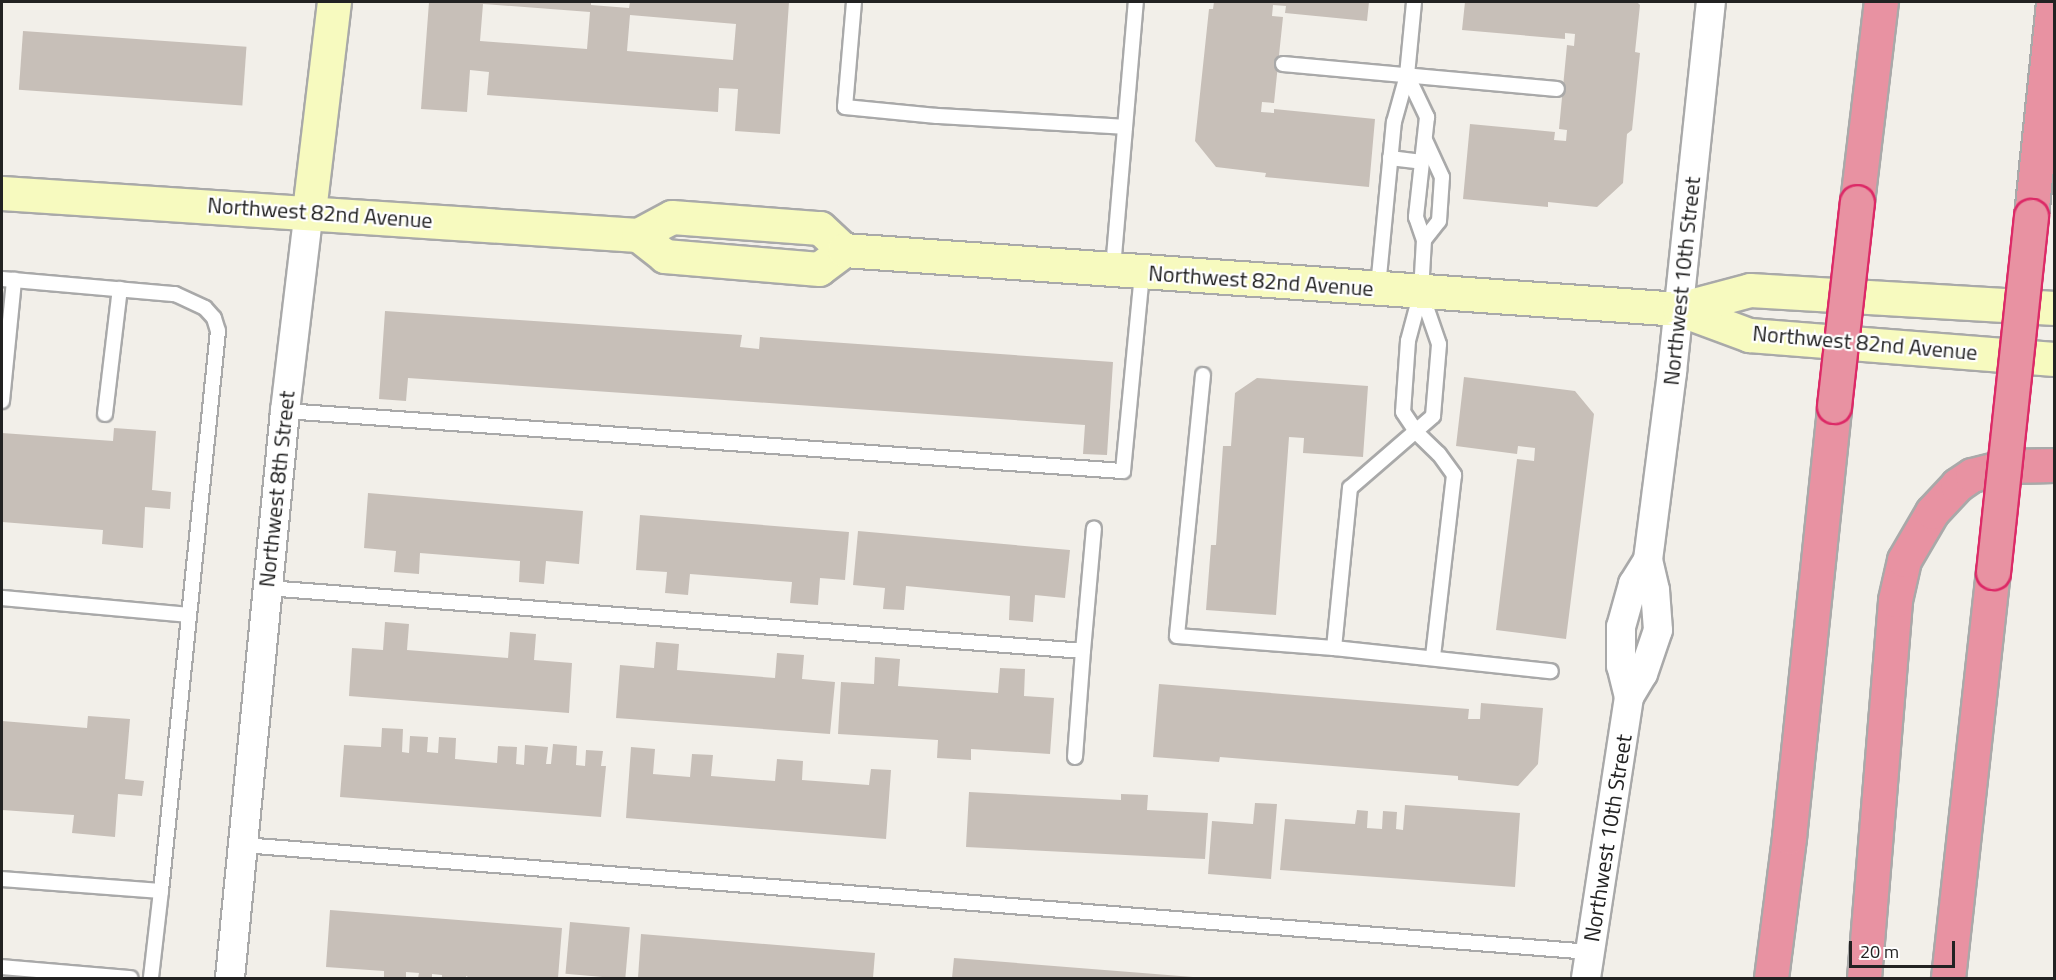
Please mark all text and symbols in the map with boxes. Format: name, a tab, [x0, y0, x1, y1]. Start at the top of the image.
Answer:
street label: Northwest 10th Street	[1658, 175, 1706, 387]
street label: Northwest 82nd Avenue	[206, 192, 434, 234]
street label: Northwest 82nd Avenue	[1147, 260, 1375, 302]
street label: Northwest 82nd Avenue	[1751, 320, 1979, 366]
street label: Northwest 8th Street	[254, 389, 300, 589]
street label: Northwest 10th Street	[1579, 732, 1637, 944]
scale bar	[1852, 929, 1958, 967]
text: 20 m	[1860, 938, 1899, 965]

